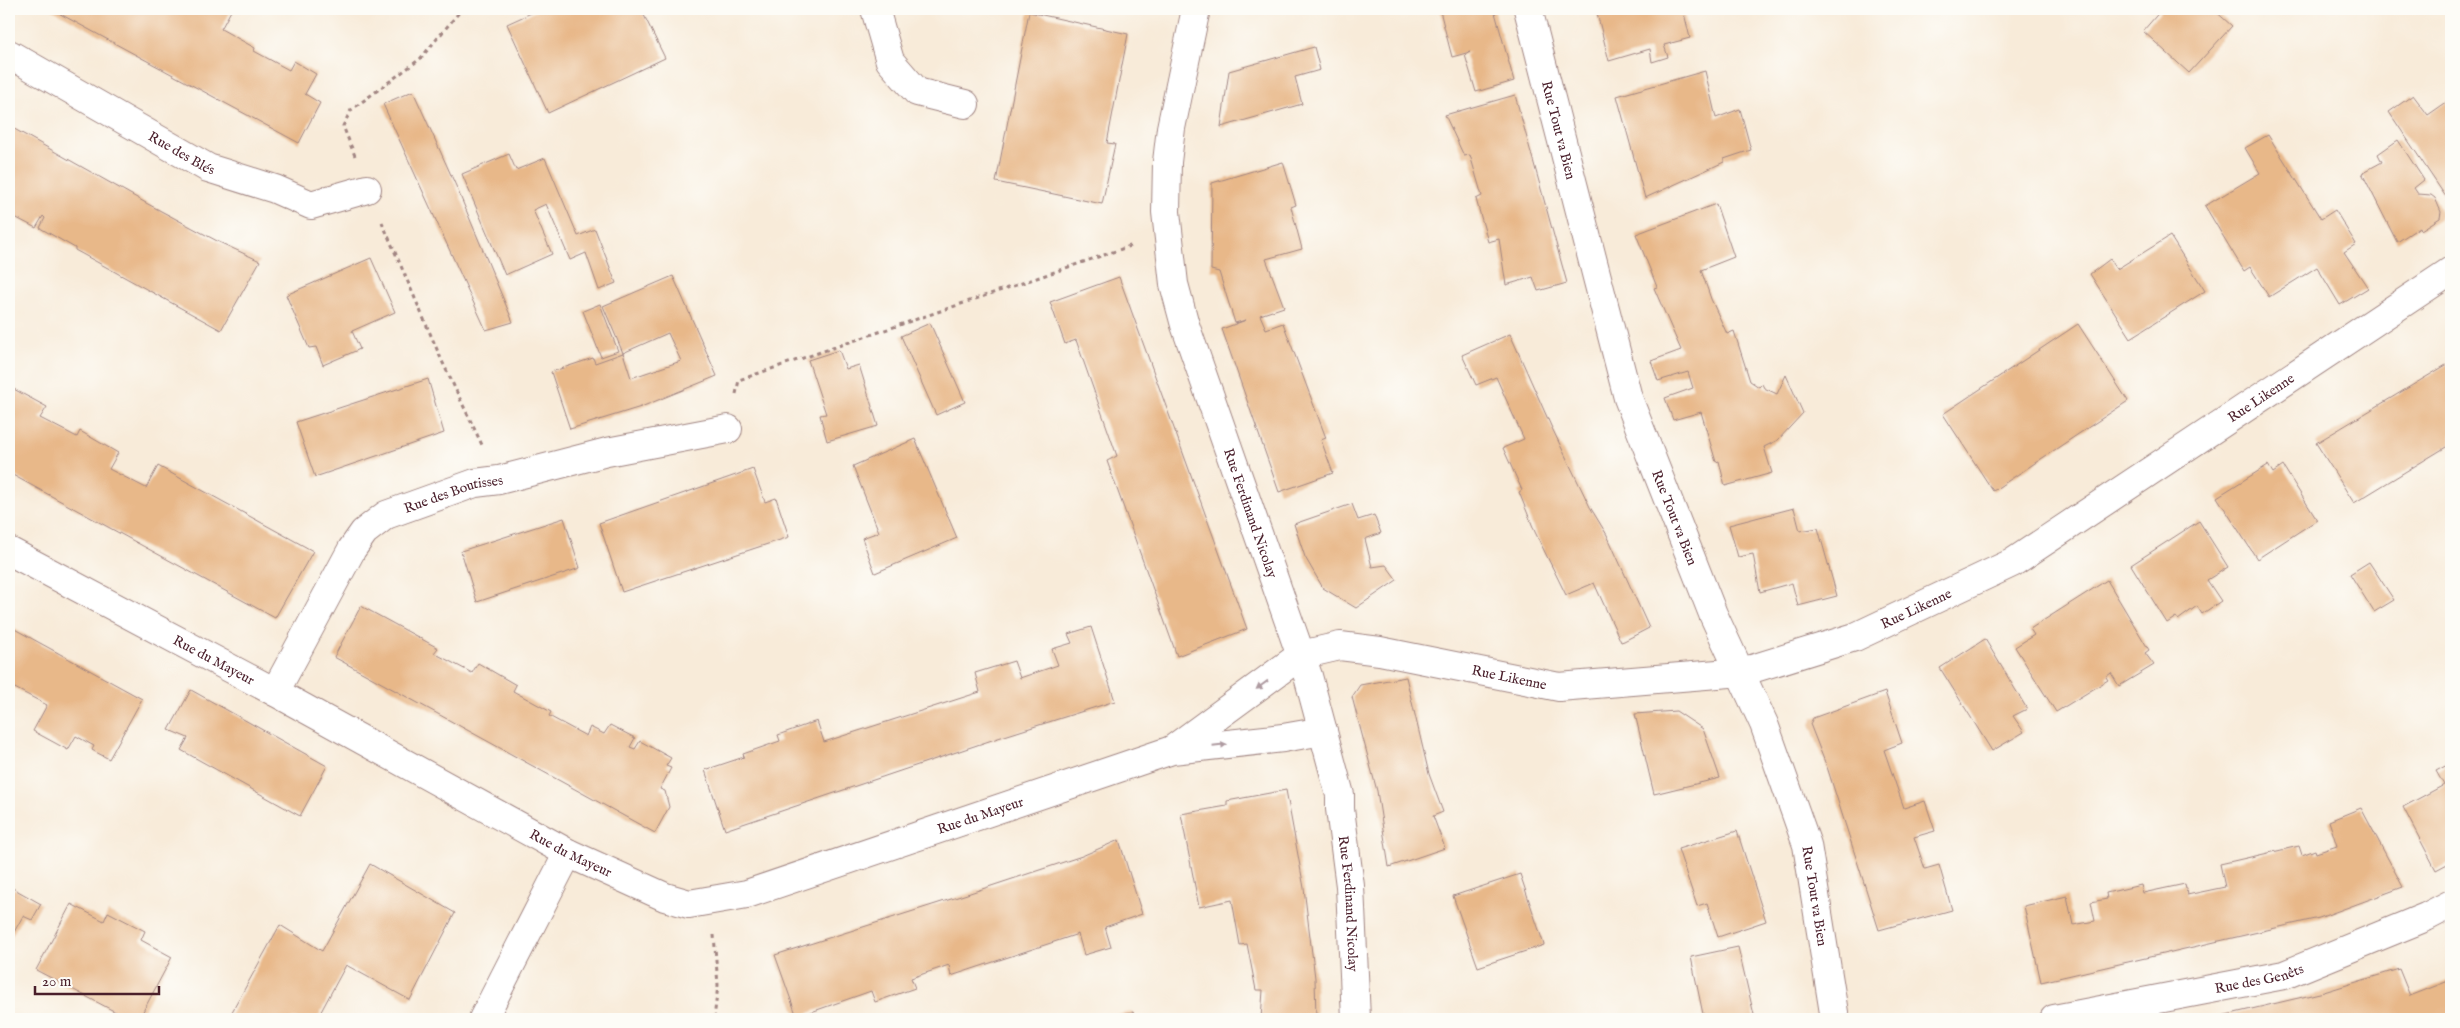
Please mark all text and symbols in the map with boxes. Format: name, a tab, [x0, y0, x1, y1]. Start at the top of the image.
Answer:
street label: Rue Tout va Bien	[1537, 79, 1580, 182]
street label: Rue des Blés	[145, 128, 217, 180]
street label: Rue Likenne	[2225, 369, 2299, 427]
street label: Rue Ferdinand Nicolay	[1219, 446, 1281, 581]
street label: Rue Tout va Bien	[1647, 467, 1701, 569]
street label: Rue des Boutisses	[402, 471, 505, 518]
street label: Rue Likenne	[1878, 585, 1955, 634]
street label: Rue du Mayeur	[170, 632, 257, 690]
street label: Rue Likenne	[1470, 662, 1549, 694]
one-way arrow	[1255, 680, 1269, 690]
one-way arrow	[1213, 741, 1229, 749]
street label: Rue du Mayeur	[935, 793, 1026, 839]
street label: Rue du Mayeur	[526, 826, 615, 882]
street label: Rue Ferdinand Nicolay	[1334, 835, 1362, 972]
street label: Rue Tout va Bien	[1797, 845, 1831, 948]
street label: Rue des Genêts	[2213, 960, 2306, 998]
scale bar	[35, 963, 159, 995]
text: 20 m	[42, 972, 72, 991]

